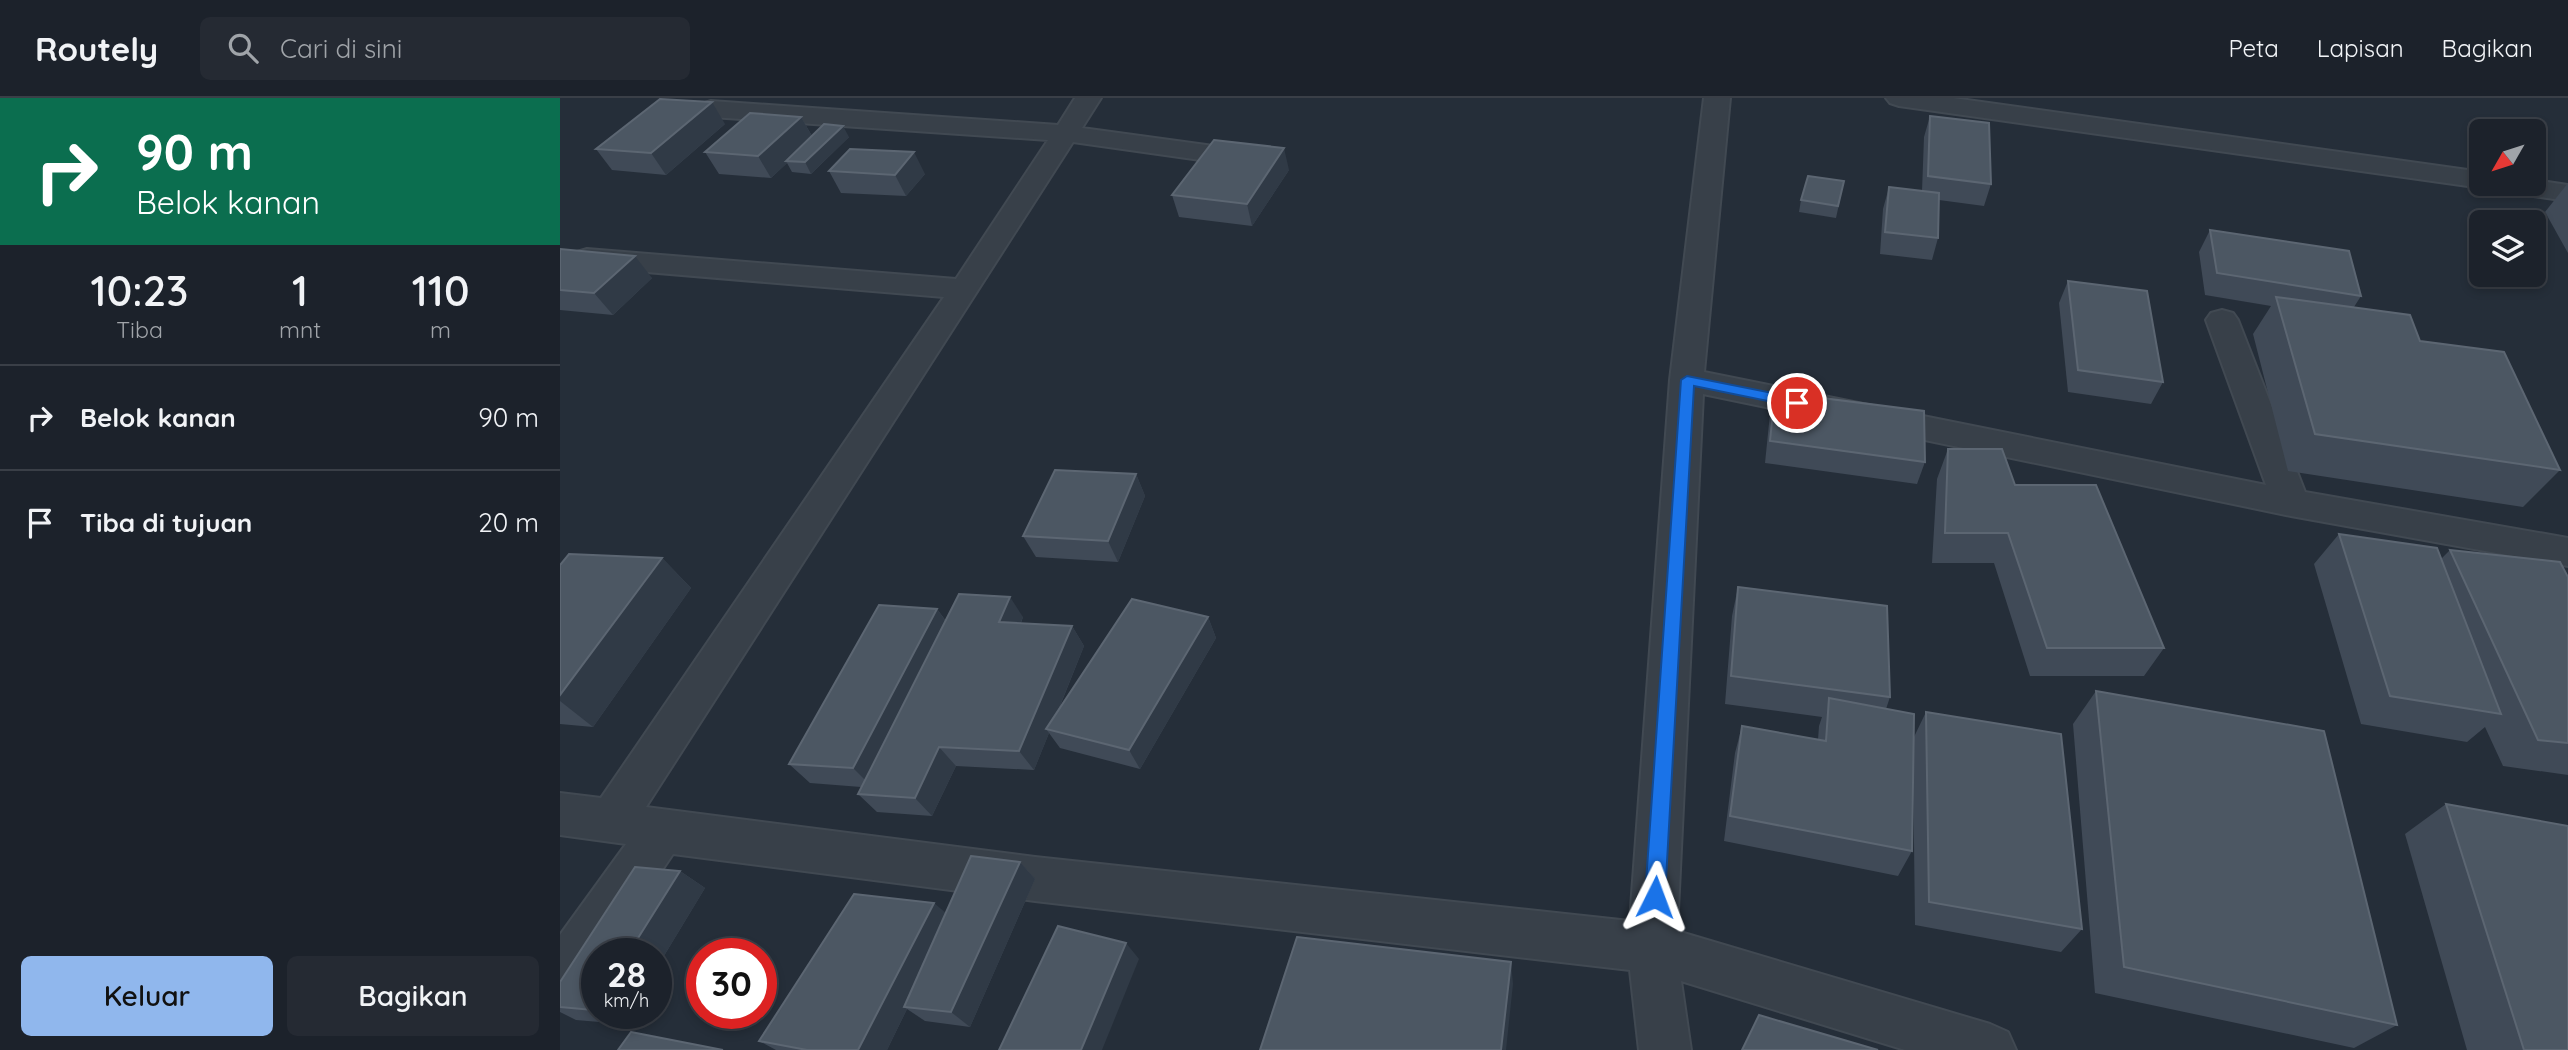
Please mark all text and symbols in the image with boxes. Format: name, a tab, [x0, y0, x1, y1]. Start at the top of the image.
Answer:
search box	[200, 17, 690, 80]
text: Routely	[35, 28, 158, 69]
icon: search	[224, 29, 262, 67]
text: Cari di sini	[280, 32, 402, 65]
text: Peta	[2228, 33, 2279, 63]
text: Lapisan	[2317, 33, 2404, 63]
text: Bagikan	[2442, 33, 2533, 63]
north arrow	[2469, 119, 2546, 196]
map controls	[2469, 119, 2546, 287]
text: 90 m	[136, 121, 253, 182]
icon: right	[21, 126, 112, 217]
text: Belok kanan	[136, 182, 320, 222]
button: layers	[2469, 210, 2546, 287]
text: 10:23	[91, 264, 189, 317]
text: 1	[292, 264, 308, 317]
text: 110	[412, 264, 469, 317]
text: Tiba	[116, 315, 163, 344]
text: mnt	[279, 315, 321, 344]
text: m	[430, 315, 451, 344]
pin	[1767, 373, 1827, 433]
icon: arrive	[1778, 384, 1816, 422]
icon: right	[21, 399, 59, 437]
text: Belok kanan	[80, 401, 236, 434]
text: 90 m	[478, 401, 539, 434]
icon: arrive	[21, 504, 59, 542]
text: Tiba di tujuan	[80, 506, 252, 539]
text: 20 m	[478, 506, 539, 539]
position arrow	[1618, 860, 1692, 934]
speed limit sign: 30	[686, 938, 777, 1029]
text: 28	[607, 952, 646, 996]
button: Keluar	[21, 956, 273, 1036]
button: Bagikan	[287, 956, 539, 1036]
text: km/h	[604, 989, 649, 1012]

